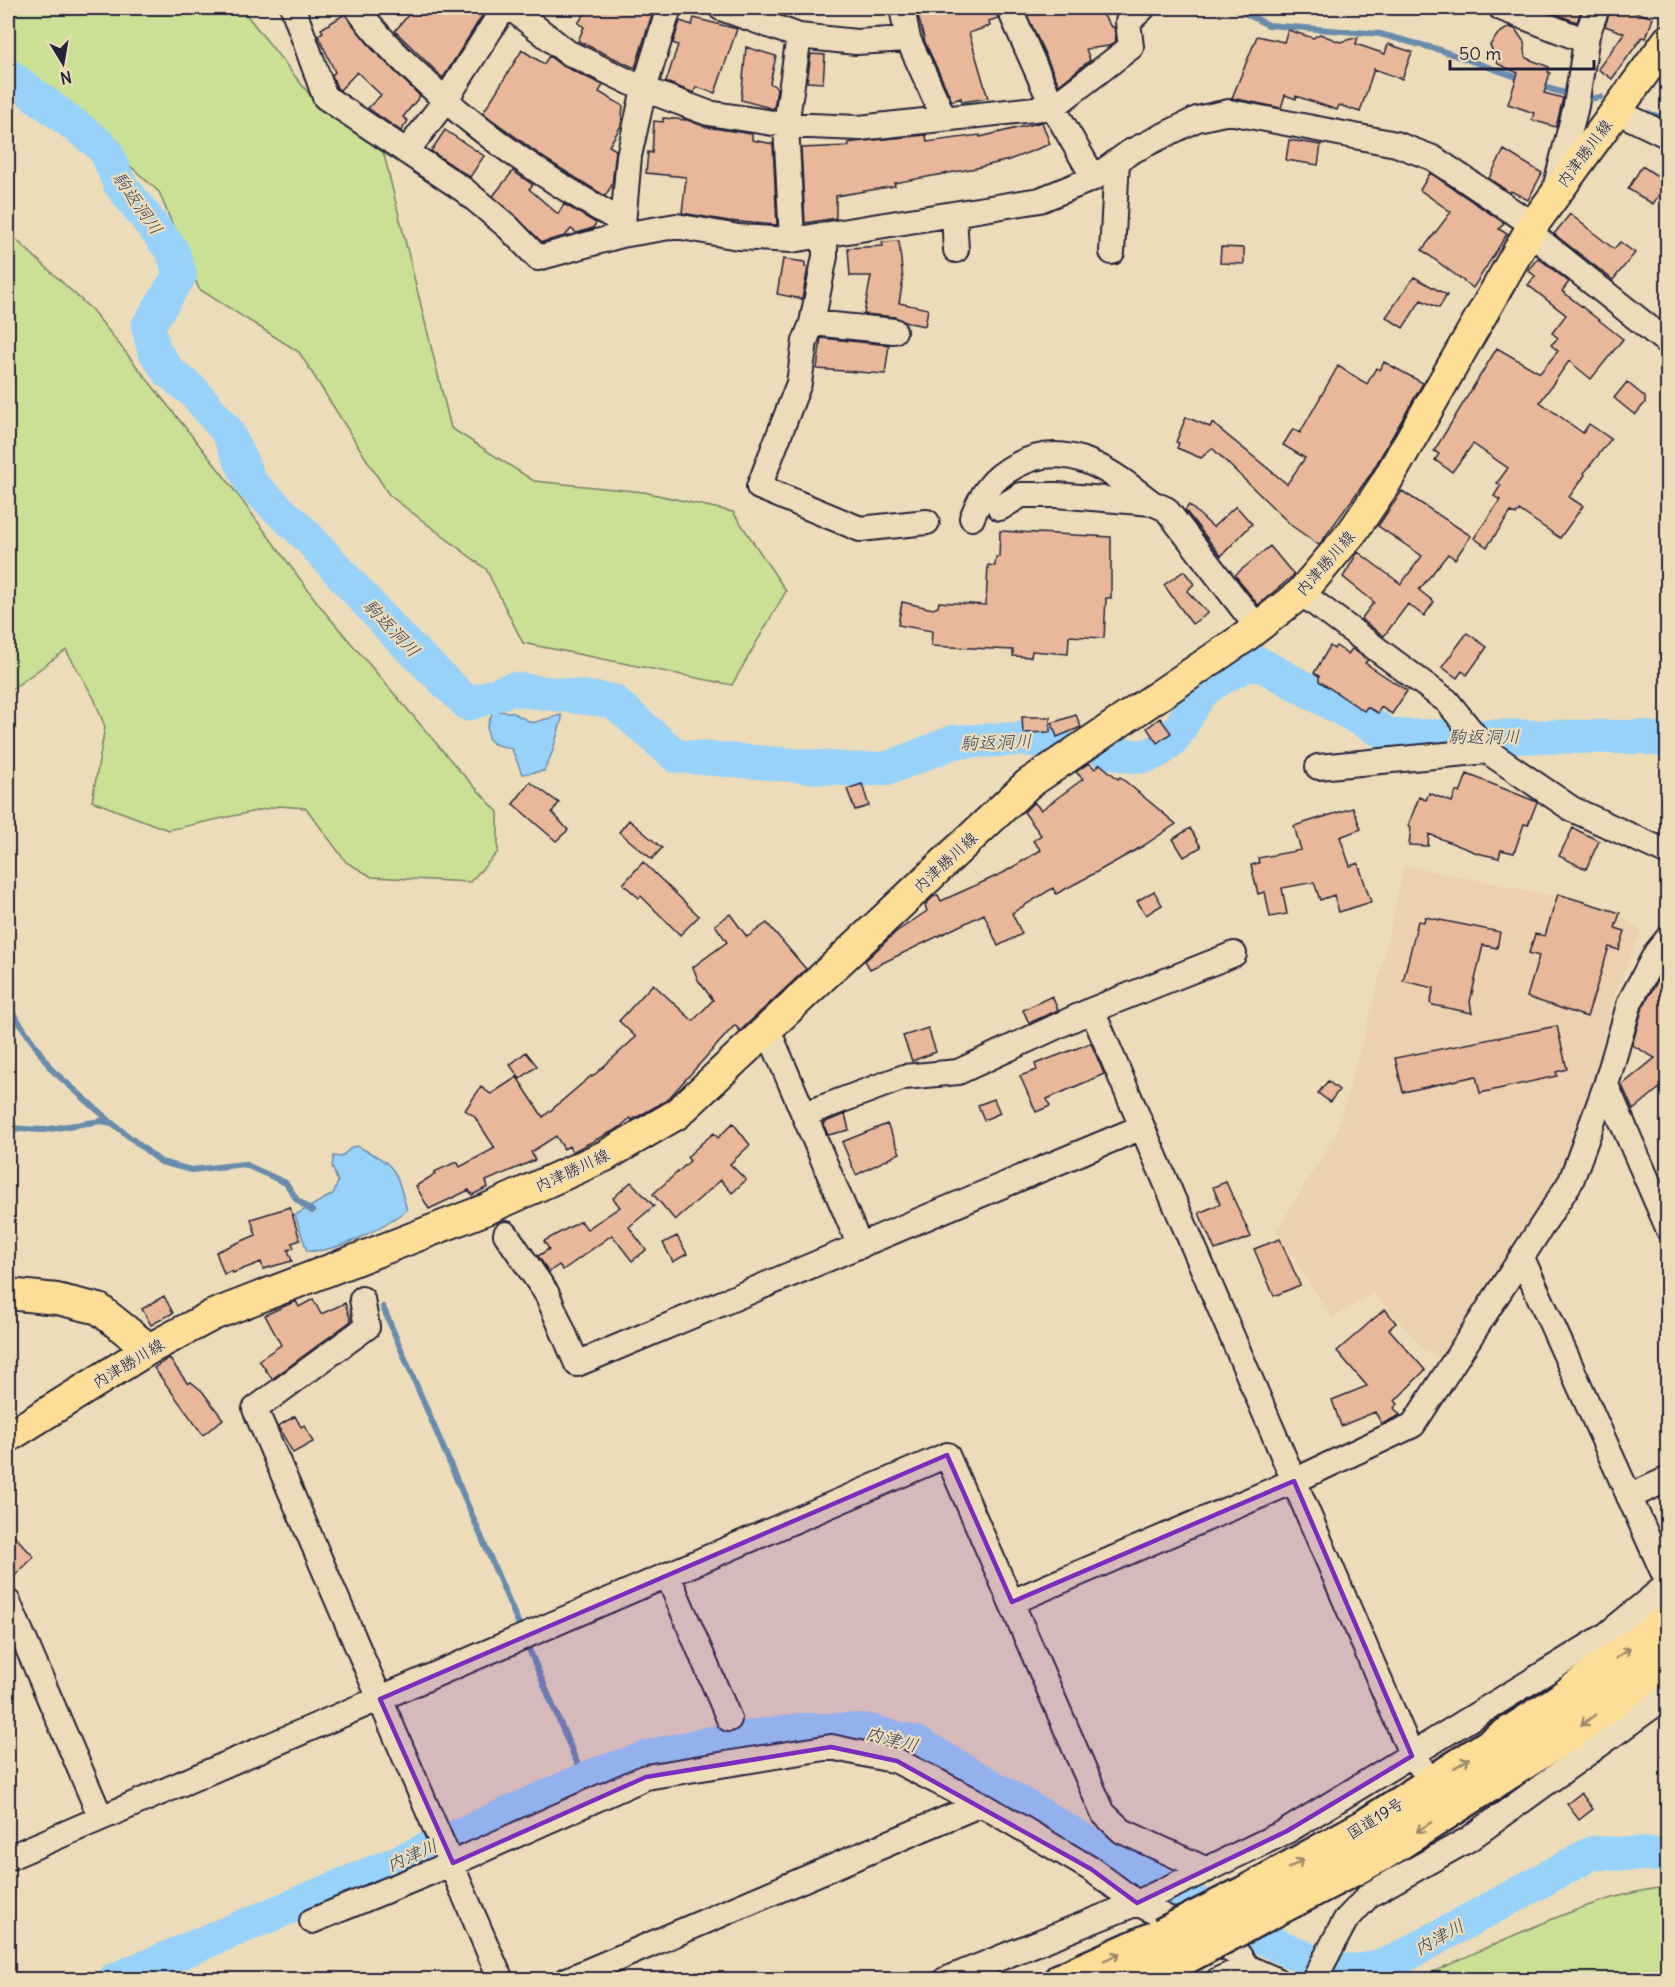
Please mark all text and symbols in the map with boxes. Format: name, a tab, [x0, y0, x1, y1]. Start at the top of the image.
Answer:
north arrow	[33, 33, 93, 93]
scale bar	[1450, 33, 1594, 71]
text: 50 m	[1459, 42, 1501, 65]
text: N	[59, 67, 73, 89]
street label: 内津勝川線	[1552, 115, 1616, 191]
water label: 駒返洞川	[108, 167, 168, 239]
street label: 内津勝川線	[1291, 526, 1359, 600]
water label: 駒返洞川	[359, 594, 425, 662]
water label: 駒返洞川	[1448, 725, 1520, 748]
water label: 駒返洞川	[960, 729, 1032, 755]
street label: 内津勝川線	[909, 827, 981, 897]
street label: 内津勝川線	[532, 1144, 612, 1196]
street label: 内津勝川線	[89, 1334, 167, 1392]
one-way arrow	[1615, 1647, 1631, 1660]
one-way arrow	[1580, 1714, 1596, 1727]
water label: 内津川	[863, 1721, 921, 1757]
one-way arrow	[1454, 1757, 1471, 1770]
street label: 国道19号	[1343, 1793, 1407, 1843]
one-way arrow	[1416, 1821, 1433, 1833]
water label: 内津川	[383, 1834, 441, 1876]
one-way arrow	[1287, 1858, 1304, 1870]
water label: 内津川	[1410, 1914, 1468, 1960]
one-way arrow	[1102, 1951, 1120, 1963]

